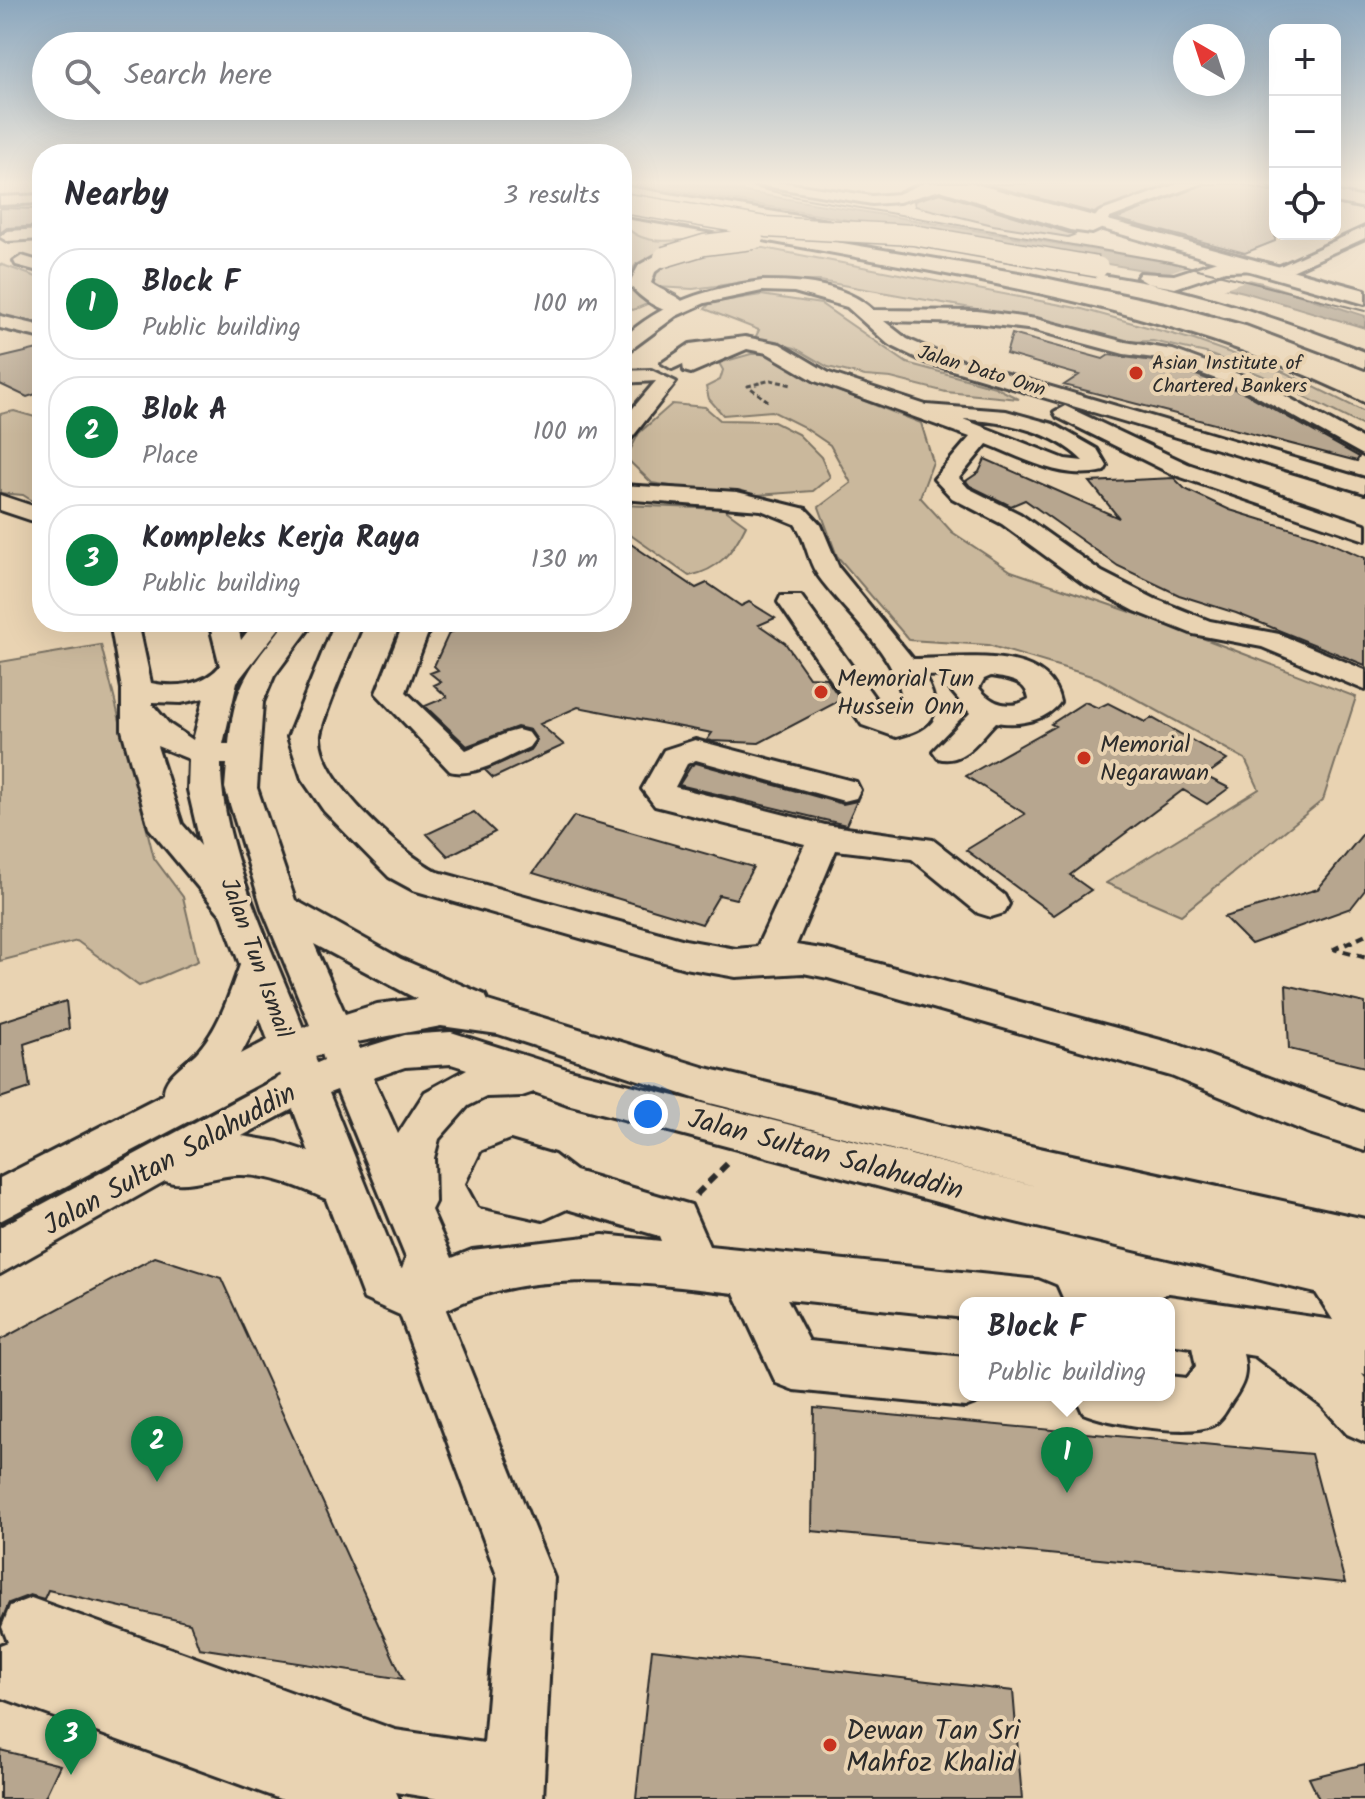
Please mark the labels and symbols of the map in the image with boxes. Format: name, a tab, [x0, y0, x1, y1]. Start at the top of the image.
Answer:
north arrow	[1173, 24, 1245, 96]
street label: Jalan Dato Onn	[913, 337, 1049, 407]
place label: Asian Institute of Chartered Bankers	[1152, 348, 1308, 403]
marker: Asian Institute of Chartered Bankers	[1127, 364, 1145, 382]
place label: Memorial Tun Hussein Onn	[837, 660, 974, 727]
marker: Memorial Tun Hussein Onn	[812, 683, 830, 701]
place label: Memorial Negarawan	[1100, 726, 1209, 793]
marker: Memorial Negarawan	[1075, 749, 1093, 767]
street label: Jalan Tun Ismail	[208, 873, 303, 1044]
street label: Jalan Sultan Salahuddin	[35, 1072, 305, 1249]
your location	[628, 1094, 668, 1134]
street label: Jalan Sultan Salahuddin	[683, 1097, 968, 1214]
pin: 2	[131, 1416, 183, 1482]
pin: 1	[1041, 1427, 1093, 1493]
pin: 3	[45, 1709, 97, 1775]
place label: Dewan Tan Sri Mahfoz Khalid	[846, 1709, 1021, 1786]
marker: Dewan Tan Sri Mahfoz Khalid	[821, 1736, 839, 1754]

